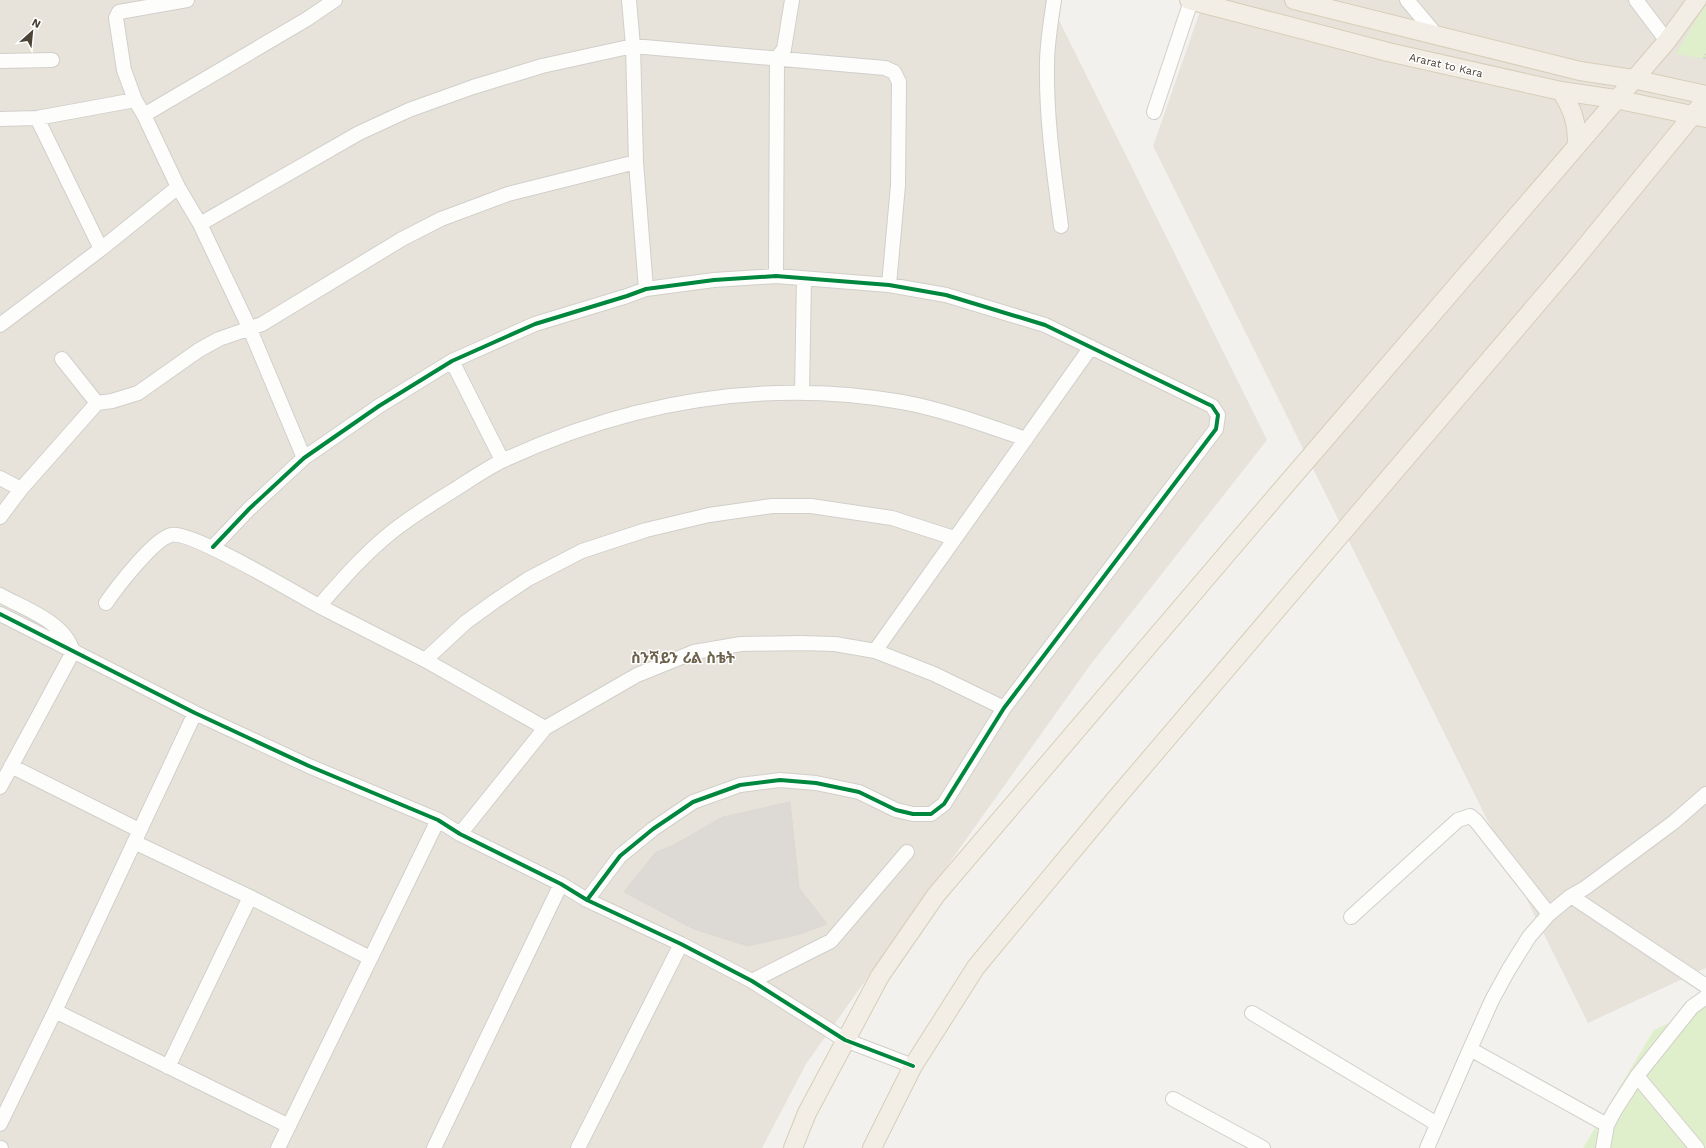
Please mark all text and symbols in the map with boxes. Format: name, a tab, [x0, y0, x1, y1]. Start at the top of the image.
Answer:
north arrow	[12, 12, 52, 52]
text: N	[30, 16, 43, 31]
street label: Ararat to Kara	[1408, 51, 1484, 80]
district label: ስንሻይን ሪል ስቴት	[631, 649, 736, 667]

